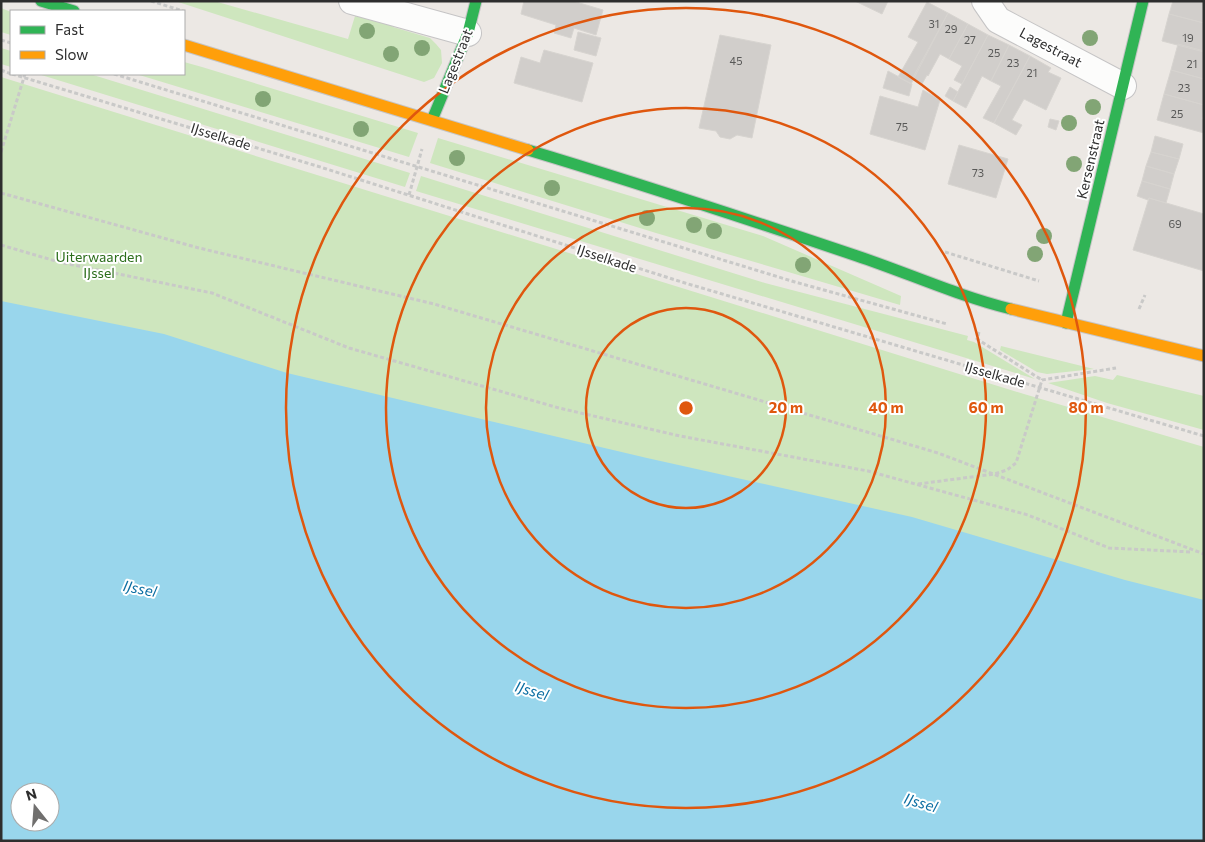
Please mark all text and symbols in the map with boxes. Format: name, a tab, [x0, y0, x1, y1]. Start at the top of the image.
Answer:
legend	[10, 10, 185, 75]
house number: 31	[929, 17, 939, 30]
text: Fast	[55, 20, 84, 38]
house number: 29	[945, 22, 958, 35]
street label: Lagestraat	[1017, 24, 1085, 71]
street label: Lagestraat	[434, 26, 476, 96]
house number: 19	[1182, 31, 1194, 44]
house number: 27	[964, 33, 976, 46]
text: Slow	[55, 45, 88, 63]
house number: 25	[988, 46, 1000, 59]
house number: 45	[730, 54, 742, 67]
house number: 23	[1007, 56, 1019, 69]
house number: 21	[1187, 57, 1197, 70]
house number: 21	[1027, 66, 1037, 79]
house number: 23	[1178, 81, 1190, 94]
house number: 25	[1171, 107, 1183, 120]
street label: Kersenstraat	[1073, 117, 1107, 201]
street label: IJsselkade	[189, 119, 253, 153]
house number: 75	[896, 120, 908, 133]
house number: 73	[972, 166, 984, 179]
house number: 69	[1168, 217, 1182, 230]
street label: IJsselkade	[575, 240, 639, 276]
park label: Uiterwaarden IJssel	[56, 248, 143, 281]
street label: IJsselkade	[963, 357, 1027, 391]
text: 20 m	[769, 398, 803, 416]
text: 40 m	[868, 398, 904, 416]
text: 60 m	[968, 398, 1004, 416]
text: 80 m	[1068, 398, 1104, 416]
centre of rings	[677, 399, 695, 417]
water label: IJssel	[122, 576, 160, 600]
water label: IJssel	[513, 677, 552, 704]
north arrow	[10, 782, 60, 832]
text: N	[24, 784, 39, 804]
water label: IJssel	[902, 789, 941, 816]

